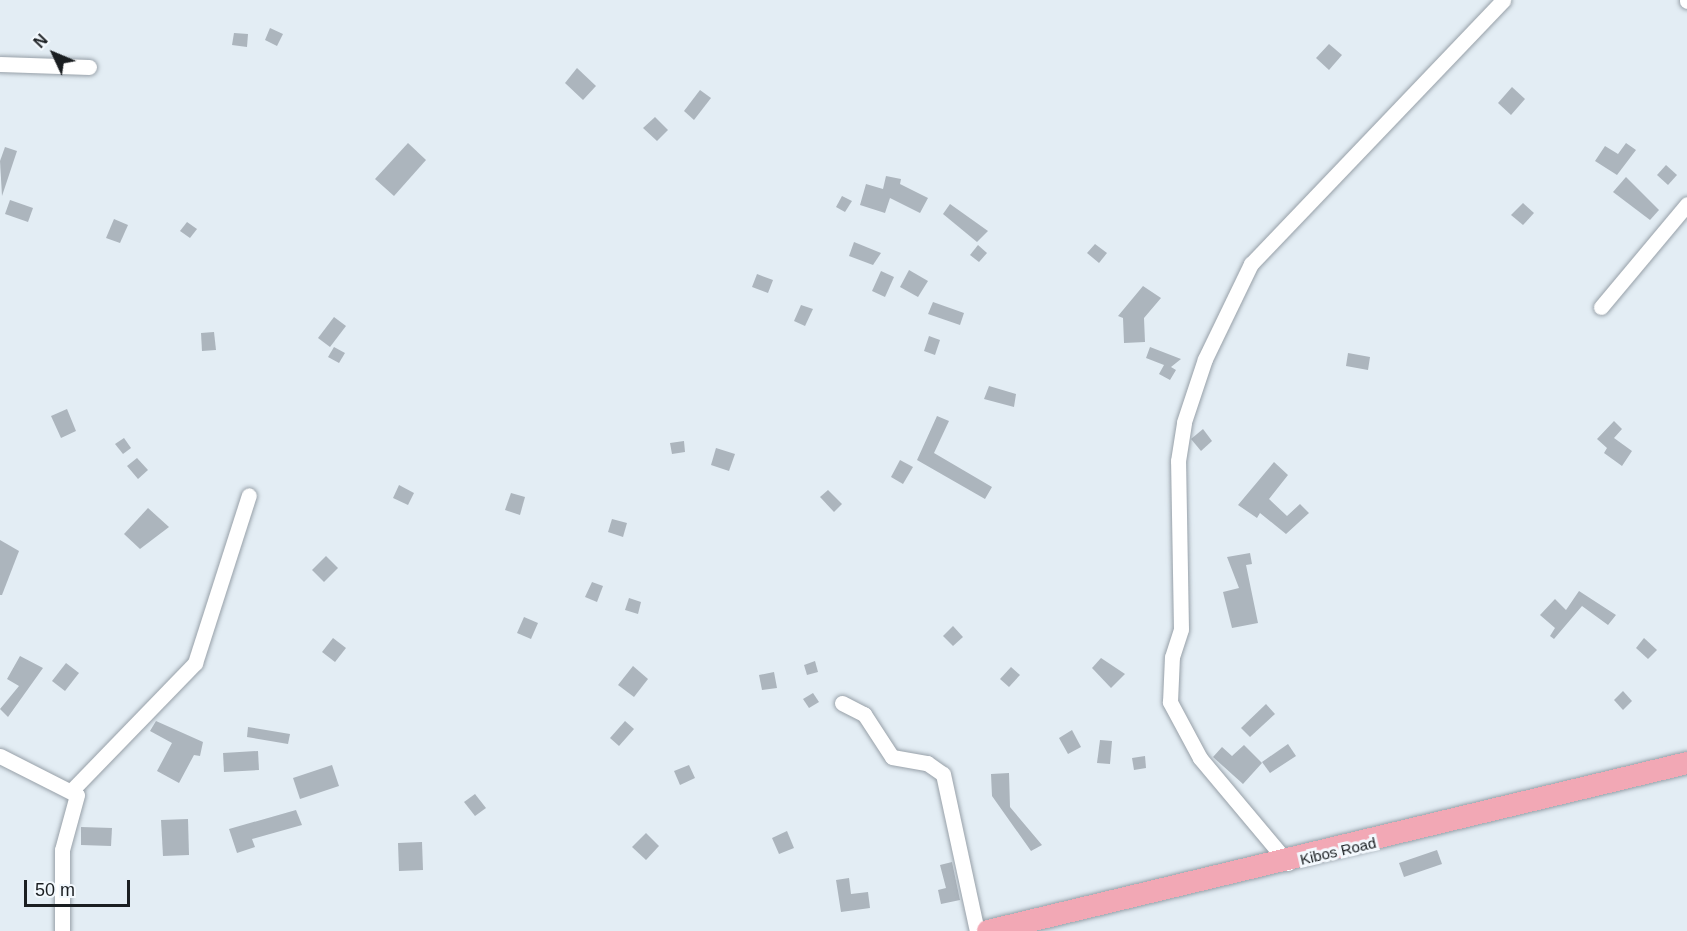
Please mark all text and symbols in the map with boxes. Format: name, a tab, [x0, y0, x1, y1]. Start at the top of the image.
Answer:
north arrow	[24, 24, 84, 84]
text: N	[31, 31, 51, 51]
street label: Kibos Road	[1298, 834, 1378, 868]
scale bar	[27, 868, 134, 906]
text: 50 m	[35, 880, 75, 900]

